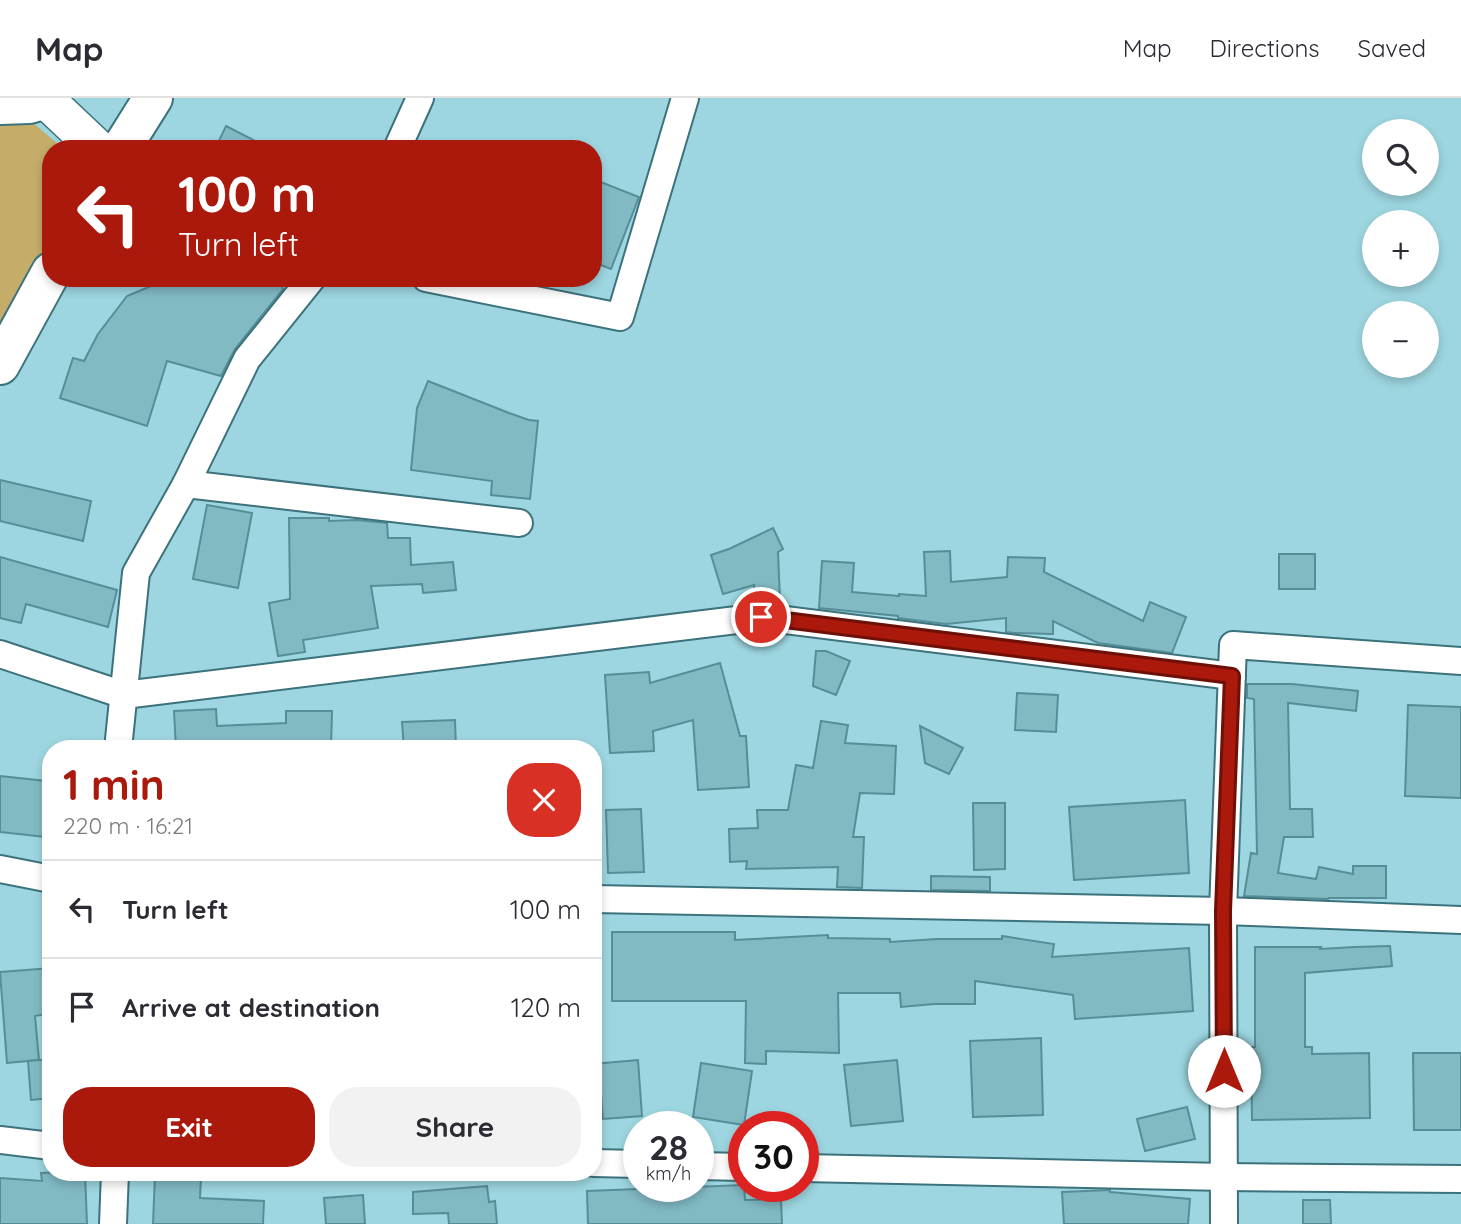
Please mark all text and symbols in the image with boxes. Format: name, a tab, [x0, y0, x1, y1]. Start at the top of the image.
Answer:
text: Map	[35, 28, 103, 69]
text: Map	[1123, 33, 1172, 63]
text: Directions	[1210, 33, 1320, 63]
text: Saved	[1358, 33, 1426, 63]
map controls	[1362, 119, 1439, 378]
button: search	[1362, 119, 1439, 196]
text: 100 m	[178, 163, 316, 224]
icon: left	[63, 168, 154, 259]
button: +	[1362, 210, 1439, 287]
text: Turn left	[178, 224, 299, 264]
button: −	[1362, 301, 1439, 378]
pin	[731, 587, 791, 647]
icon: arrive	[742, 598, 780, 636]
text: 1 min	[63, 758, 165, 811]
button: close	[507, 763, 581, 837]
text: 220 m · 16:21	[63, 811, 193, 840]
icon: left	[63, 890, 101, 928]
text: Turn left	[122, 893, 229, 926]
text: 100 m	[510, 893, 581, 926]
icon: arrive	[63, 988, 101, 1026]
text: Arrive at destination	[122, 991, 380, 1024]
text: 120 m	[511, 991, 581, 1024]
position arrow	[1187, 1034, 1261, 1108]
button: Exit	[63, 1087, 315, 1167]
button: Share	[329, 1087, 581, 1167]
speed limit sign: 30	[728, 1111, 819, 1202]
text: 28	[649, 1125, 688, 1169]
text: km/h	[646, 1162, 691, 1185]

